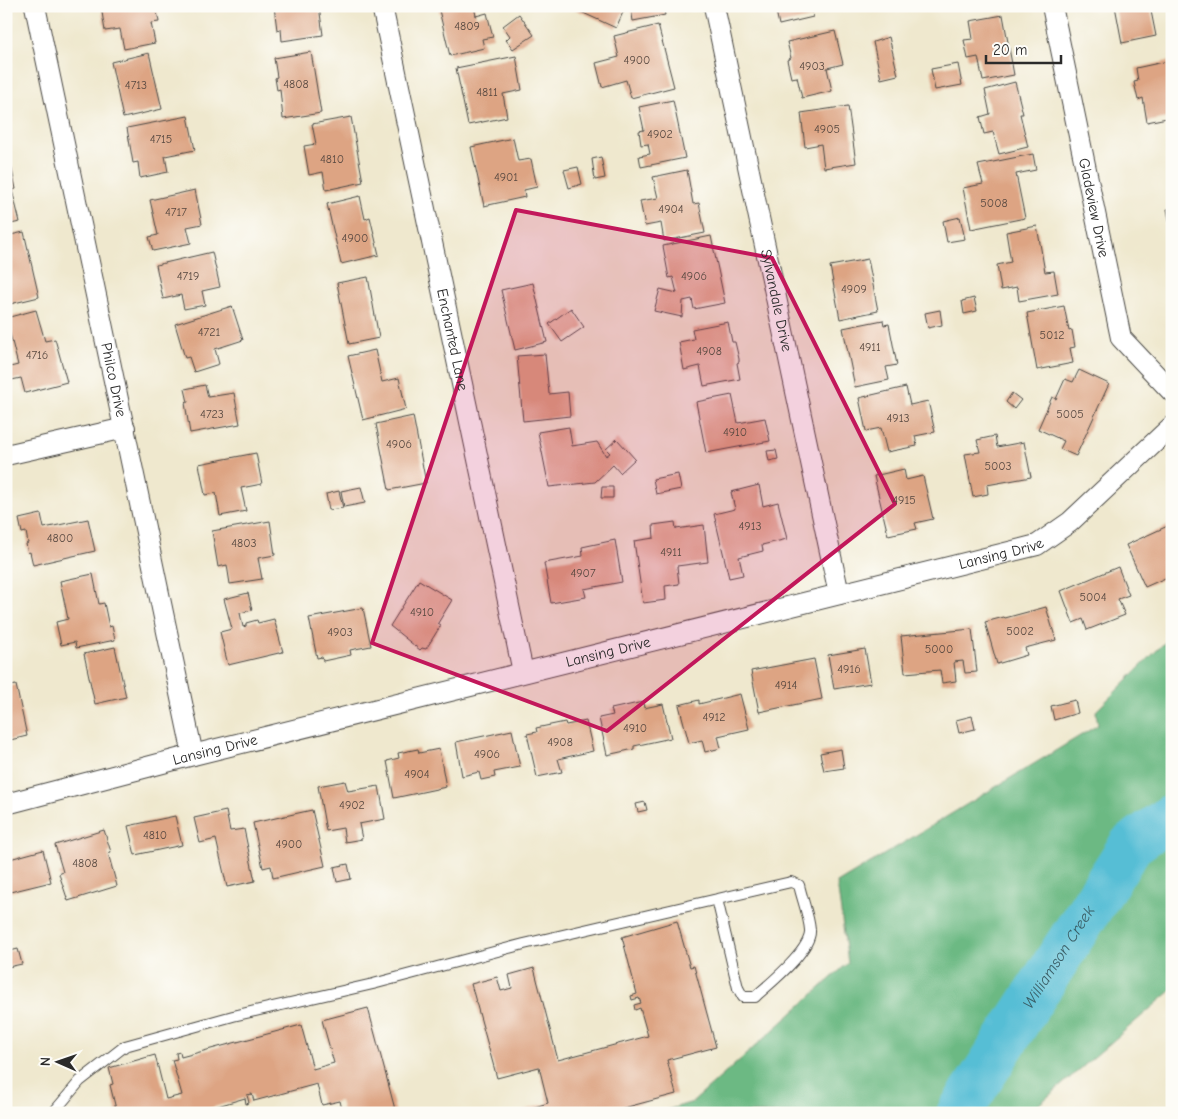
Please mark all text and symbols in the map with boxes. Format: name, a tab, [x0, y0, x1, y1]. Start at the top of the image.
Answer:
house number: 4809	[454, 19, 480, 33]
scale bar	[986, 32, 1060, 64]
text: 20 m	[993, 41, 1027, 59]
house number: 4900	[624, 53, 650, 67]
house number: 4903	[799, 59, 825, 73]
house number: 4808	[283, 77, 309, 91]
house number: 4713	[125, 78, 147, 92]
house number: 4811	[476, 85, 498, 99]
house number: 4905	[814, 122, 840, 136]
house number: 4902	[647, 127, 673, 141]
house number: 4715	[150, 132, 172, 146]
house number: 4810	[320, 152, 344, 166]
street label: Gladeview Drive	[1075, 157, 1113, 259]
house number: 4901	[494, 170, 518, 184]
house number: 5008	[980, 196, 1008, 210]
house number: 4904	[658, 202, 684, 216]
house number: 4717	[165, 205, 187, 219]
house number: 4900	[342, 231, 368, 245]
street label: Sylvandale Drive	[757, 248, 796, 354]
house number: 4719	[177, 269, 199, 283]
house number: 4906	[681, 269, 707, 283]
house number: 4909	[841, 282, 867, 296]
street label: Enchanted Lane	[433, 287, 472, 393]
house number: 4721	[198, 325, 221, 339]
house number: 5012	[1040, 328, 1064, 342]
house number: 4911	[859, 340, 881, 354]
street label: Philco Drive	[97, 341, 131, 419]
house number: 4908	[696, 344, 722, 358]
house number: 4716	[26, 348, 48, 362]
house number: 4723	[200, 407, 224, 421]
house number: 5005	[1056, 407, 1084, 421]
house number: 4913	[886, 411, 910, 425]
house number: 4910	[723, 425, 747, 439]
house number: 4906	[386, 437, 412, 451]
house number: 5003	[984, 459, 1012, 473]
house number: 4915	[892, 493, 916, 507]
house number: 4913	[738, 519, 762, 533]
house number: 4800	[47, 531, 73, 545]
street label: Lansing Drive	[957, 534, 1048, 573]
house number: 4803	[231, 536, 257, 550]
house number: 4911	[660, 545, 682, 559]
house number: 4907	[570, 566, 596, 580]
house number: 5004	[1080, 590, 1107, 604]
house number: 4910	[410, 605, 434, 619]
house number: 5002	[1006, 624, 1034, 638]
house number: 4903	[327, 625, 353, 639]
street label: Lansing Drive	[564, 632, 653, 671]
house number: 5000	[925, 642, 953, 656]
house number: 4916	[837, 662, 861, 676]
house number: 4914	[775, 678, 798, 692]
house number: 4912	[702, 710, 726, 724]
house number: 4910	[623, 721, 647, 735]
street label: Lansing Drive	[171, 730, 260, 769]
house number: 4908	[547, 735, 573, 749]
house number: 4906	[474, 747, 500, 761]
house number: 4904	[404, 767, 430, 781]
house number: 4902	[339, 798, 365, 812]
house number: 4810	[143, 828, 167, 842]
house number: 4900	[276, 837, 302, 851]
house number: 4808	[72, 856, 98, 870]
water label: Williamson Creek	[1019, 902, 1099, 1012]
north arrow	[32, 1036, 82, 1086]
text: N	[37, 1057, 54, 1066]

